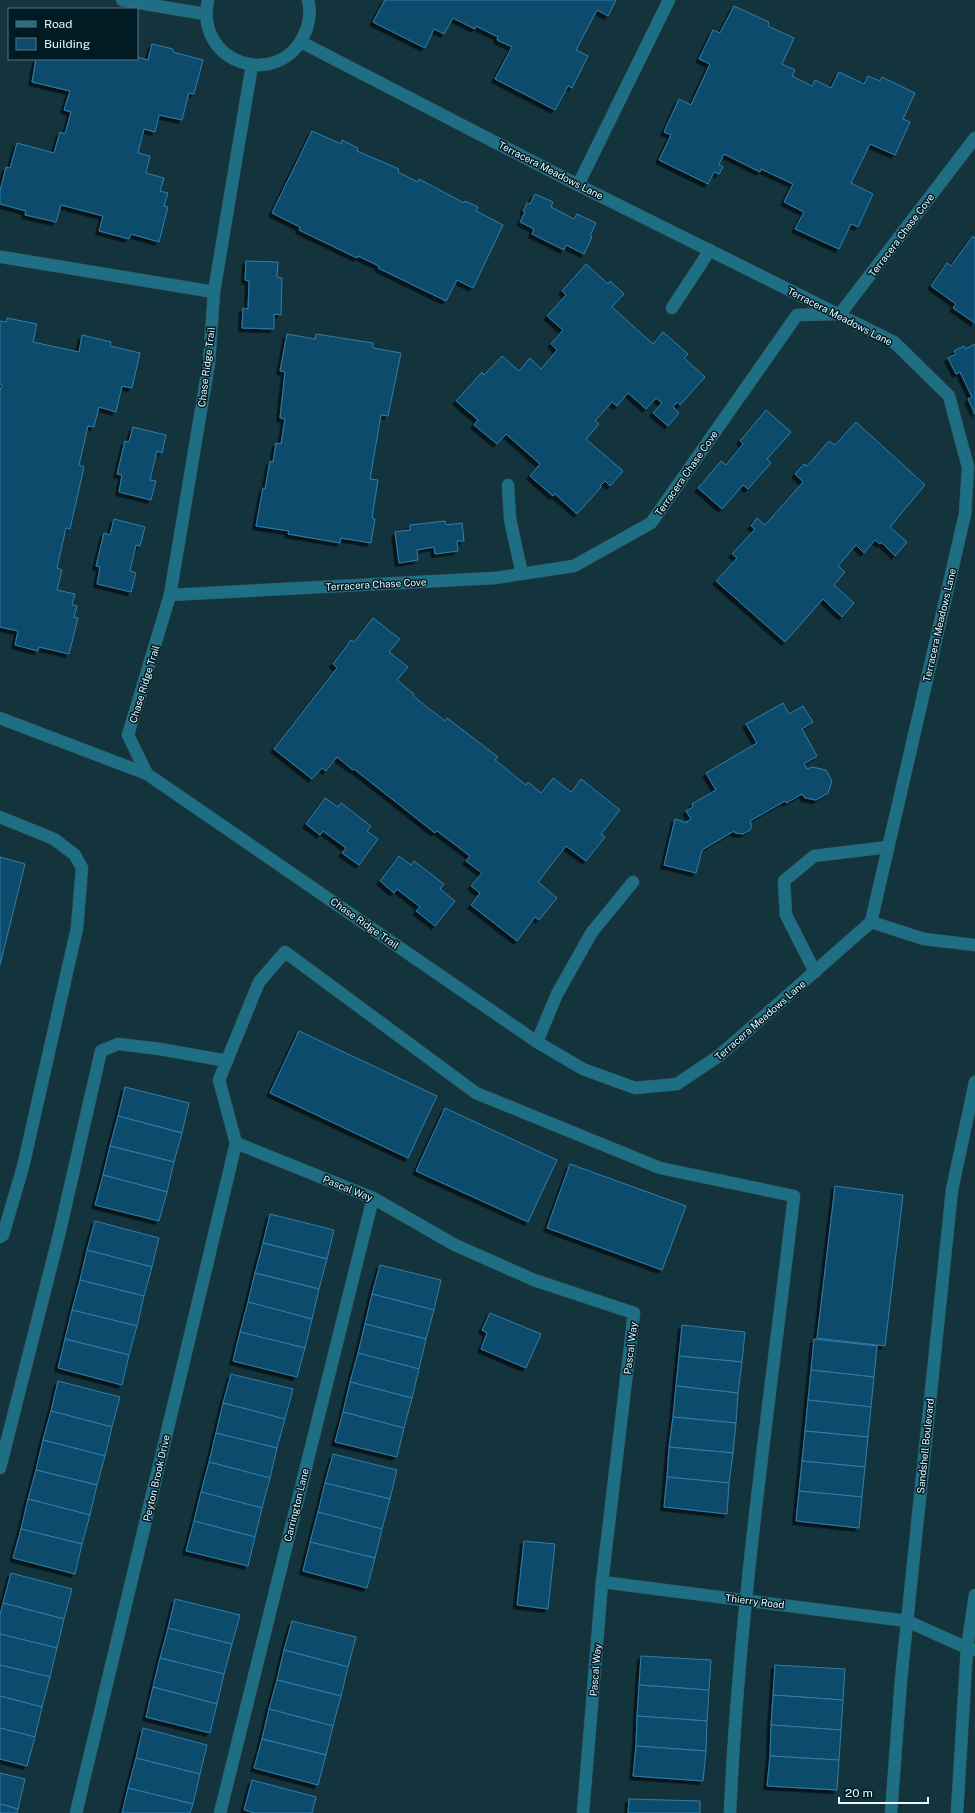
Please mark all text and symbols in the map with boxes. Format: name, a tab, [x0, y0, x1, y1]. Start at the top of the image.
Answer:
legend	[8, 8, 138, 60]
text: Road	[44, 17, 72, 31]
text: Building	[44, 37, 90, 51]
street label: Terracera Meadows Lane	[497, 138, 606, 202]
street label: Terracera Chase Cove	[866, 191, 936, 279]
street label: Terracera Meadows Lane	[786, 284, 895, 348]
street label: Chase Ridge Trail	[195, 326, 217, 408]
street label: Terracera Chase Cove	[652, 428, 720, 518]
street label: Terracera Meadows Lane	[920, 567, 958, 683]
street label: Terracera Chase Cove	[325, 575, 427, 593]
street label: Chase Ridge Trail	[126, 644, 162, 724]
street label: Chase Ridge Trail	[328, 895, 402, 951]
street label: Terracera Meadows Lane	[712, 977, 808, 1063]
street label: Pascal Way	[321, 1173, 375, 1204]
street label: Pascal Way	[621, 1320, 639, 1375]
street label: Sandshell Boulevard	[914, 1398, 936, 1494]
street label: Peyton Brook Drive	[140, 1433, 172, 1523]
street label: Carrington Lane	[281, 1467, 311, 1543]
street label: Thierry Road	[725, 1591, 785, 1611]
street label: Pascal Way	[587, 1643, 603, 1697]
scale bar	[839, 1779, 928, 1805]
text: 20 m	[845, 1786, 873, 1800]

